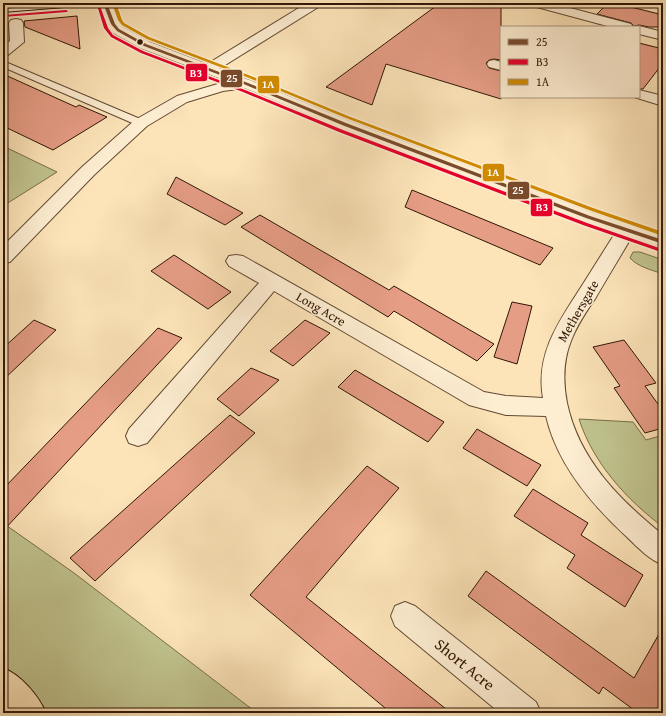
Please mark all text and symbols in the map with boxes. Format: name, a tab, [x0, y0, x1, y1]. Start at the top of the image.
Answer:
legend	[500, 26, 640, 98]
text: 25	[536, 33, 548, 50]
unlabelled marker	[135, 37, 145, 47]
text: B3	[536, 53, 549, 70]
line badge: B3	[185, 63, 208, 82]
text: B3	[190, 65, 203, 81]
line badge: 25	[220, 69, 243, 88]
text: 25	[226, 70, 238, 86]
text: 1A	[536, 73, 550, 90]
line badge: 1A	[257, 75, 280, 94]
text: 1A	[262, 76, 274, 92]
line badge: 1A	[482, 163, 505, 182]
text: 1A	[487, 164, 499, 180]
line badge: 25	[507, 181, 530, 200]
text: 25	[512, 182, 524, 198]
line badge: B3	[530, 198, 553, 217]
text: B3	[536, 199, 549, 215]
street label: Methersgate	[553, 277, 603, 345]
street label: Long Acre	[293, 287, 349, 331]
street label: Short Acre	[430, 632, 500, 696]

